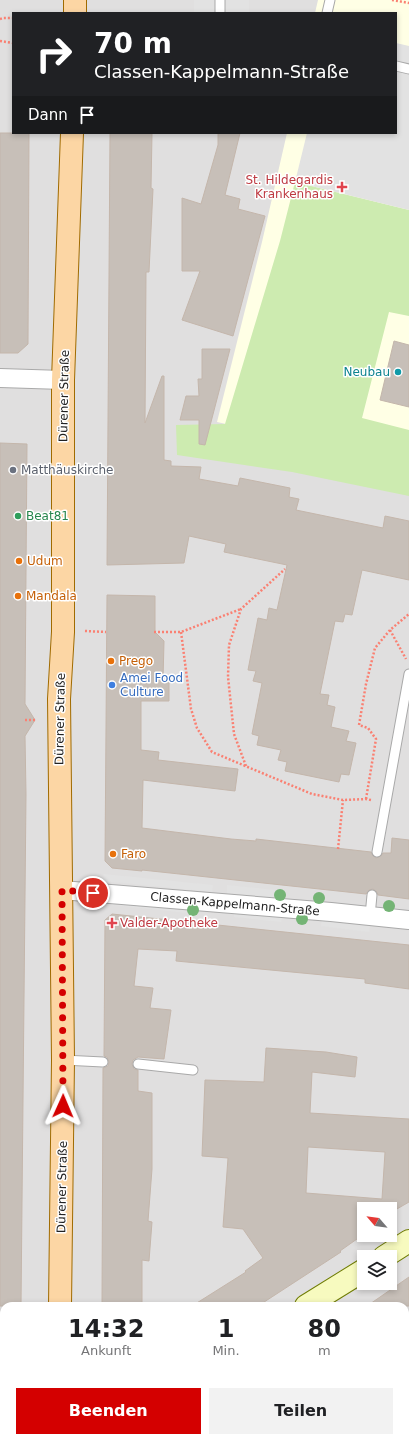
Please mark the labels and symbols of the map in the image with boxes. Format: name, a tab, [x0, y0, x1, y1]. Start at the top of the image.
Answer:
place label: St. Hildegardis Krankenhaus	[245, 173, 333, 201]
marker: St. Hildegardis Krankenhaus	[336, 181, 348, 193]
street label: Dürener Straße	[56, 350, 72, 442]
place label: Neubau	[343, 365, 390, 379]
marker: Neubau	[393, 367, 403, 377]
place label: Matthäuskirche	[21, 463, 113, 477]
marker: Matthäuskirche	[8, 465, 18, 475]
place label: Beat81	[26, 509, 69, 523]
marker: Beat81	[13, 511, 23, 521]
place label: Udum	[27, 554, 63, 568]
marker: Udum	[14, 556, 24, 566]
place label: Mandala	[26, 589, 77, 603]
marker: Mandala	[13, 591, 23, 601]
place label: Prego	[119, 654, 153, 668]
marker: Prego	[106, 656, 116, 666]
place label: Amei Food Culture	[120, 671, 183, 699]
street label: Dürener Straße	[52, 673, 68, 765]
marker: Amei Food Culture	[107, 680, 117, 690]
place label: Faro	[121, 847, 146, 861]
marker: Faro	[108, 849, 118, 859]
pin	[76, 876, 110, 910]
street label: Classen-Kappelmann-Straße	[150, 890, 320, 918]
place label: Valder-Apotheke	[120, 916, 218, 930]
marker: Valder-Apotheke	[107, 918, 117, 928]
position arrow	[42, 1085, 84, 1127]
street label: Dürener Straße	[54, 1141, 70, 1233]
north arrow	[357, 1202, 397, 1242]

